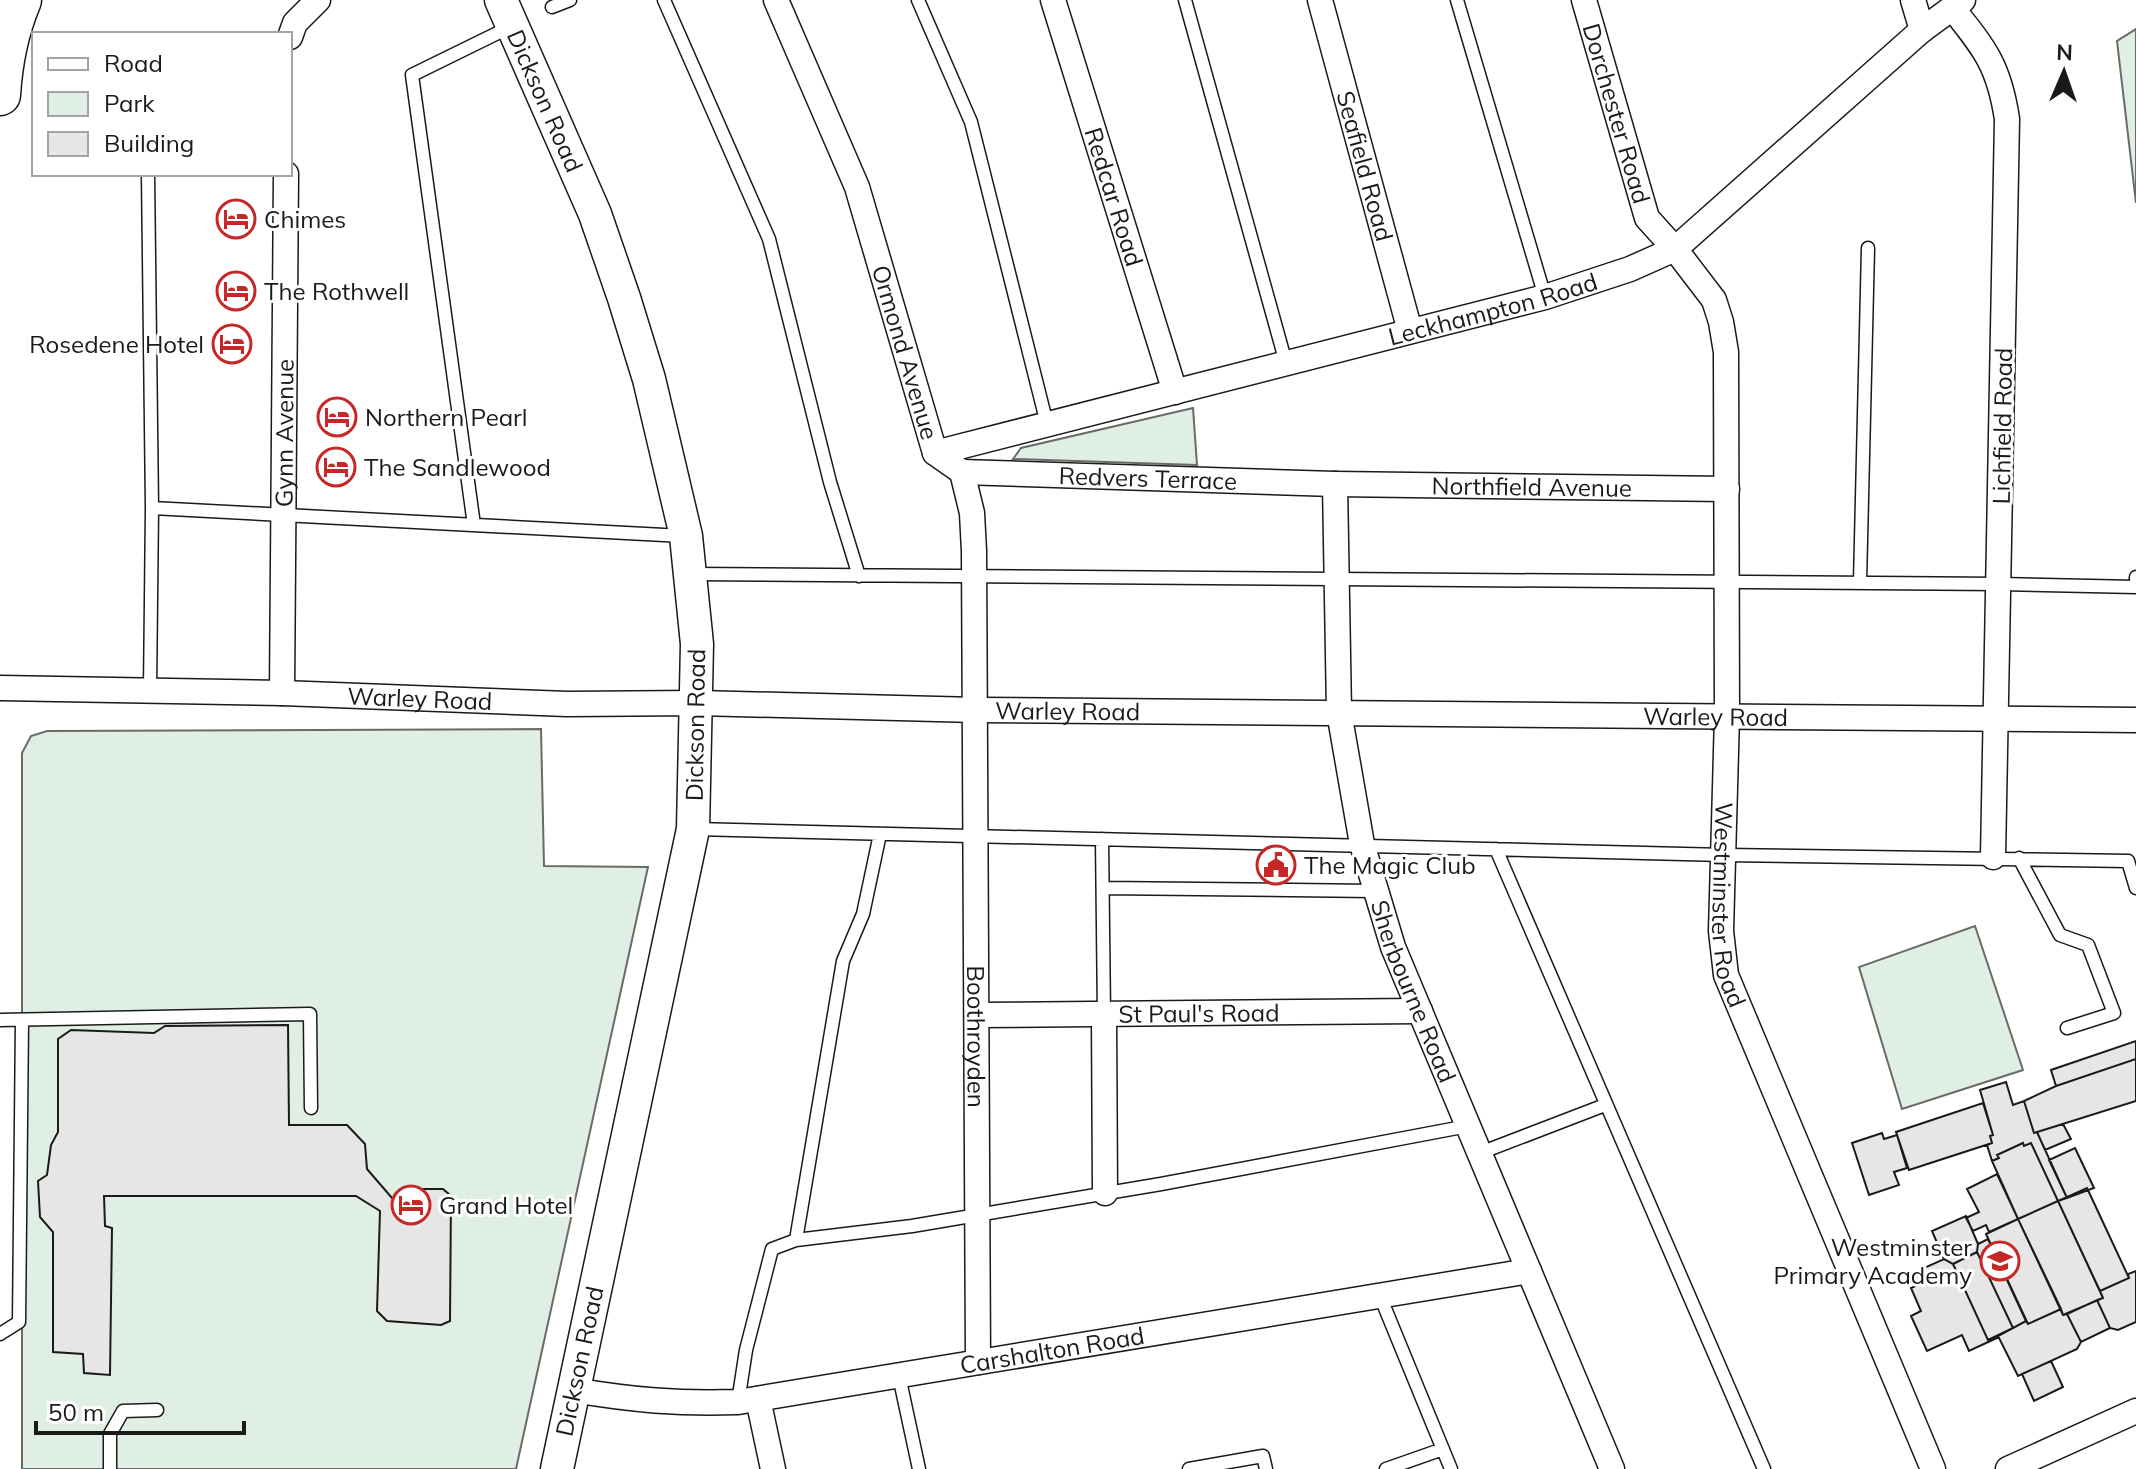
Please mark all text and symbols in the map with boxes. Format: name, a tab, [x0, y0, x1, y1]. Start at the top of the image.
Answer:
street label: Dorchester Road	[1576, 20, 1657, 207]
street label: Dickson Road	[501, 25, 590, 177]
legend	[32, 32, 292, 176]
north arrow	[2024, 32, 2104, 112]
text: N	[2056, 38, 2073, 66]
text: Road	[104, 48, 163, 78]
street label: Seafield Road	[1330, 87, 1400, 244]
text: Park	[104, 88, 155, 118]
street label: Redcar Road	[1079, 124, 1150, 270]
text: Building	[104, 128, 194, 158]
hotel icon: Chimes	[215, 198, 257, 240]
place label: Chimes	[264, 204, 346, 234]
street label: Ormond Avenue	[866, 261, 945, 443]
street label: Leckhampton Road	[1385, 266, 1601, 351]
hotel icon: The Rothwell	[215, 270, 257, 312]
place label: The Rothwell	[264, 276, 409, 306]
hotel icon: Rosedene Hotel	[211, 323, 253, 365]
place label: Rosedene Hotel	[29, 329, 204, 359]
street label: Lichfield Road	[1986, 347, 2018, 505]
street label: Gynn Avenue	[268, 359, 300, 507]
hotel icon: Northern Pearl	[316, 396, 358, 438]
place label: Northern Pearl	[365, 402, 528, 432]
hotel icon: The Sandlewood	[315, 446, 357, 488]
place label: The Sandlewood	[364, 452, 551, 482]
street label: Redvers Terrace	[1058, 460, 1238, 496]
street label: Northfield Avenue	[1431, 470, 1632, 503]
street label: Dickson Road	[679, 649, 711, 801]
street label: Warley Road	[347, 681, 493, 716]
street label: Warley Road	[995, 695, 1140, 726]
street label: Warley Road	[1643, 701, 1788, 732]
street label: Westminster Road	[1706, 802, 1753, 1012]
public building icon: The Magic Club	[1255, 844, 1297, 886]
place label: The Magic Club	[1304, 850, 1476, 880]
street label: Sherbourne Road	[1365, 896, 1463, 1087]
street label: Boothroyden	[961, 965, 992, 1108]
street label: St Paul's Road	[1118, 997, 1280, 1029]
hotel icon: Grand Hotel	[390, 1184, 432, 1226]
place label: Grand Hotel	[439, 1190, 573, 1220]
place label: Westminster Primary Academy	[1773, 1232, 1972, 1290]
school or university icon: Westminster Primary Academy	[1979, 1240, 2021, 1282]
street label: Dickson Road	[548, 1283, 610, 1439]
street label: Carshalton Road	[958, 1320, 1146, 1380]
scale bar	[36, 1385, 244, 1435]
text: 50 m	[48, 1397, 104, 1427]

